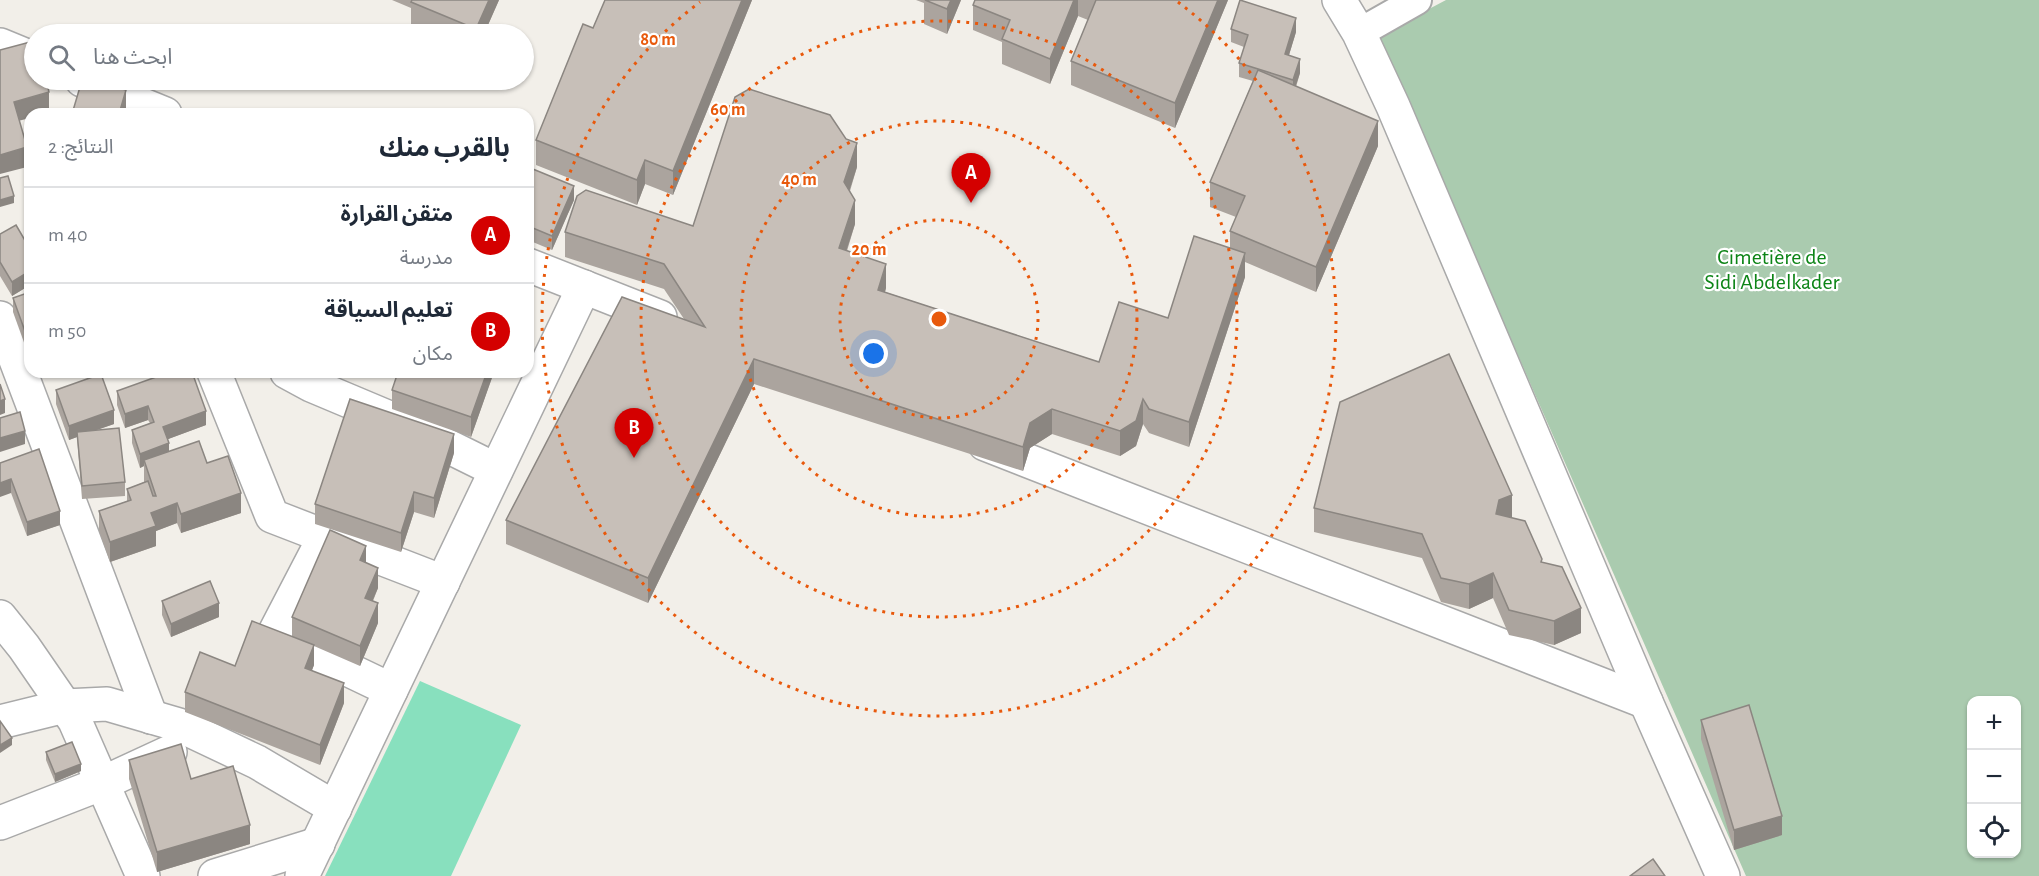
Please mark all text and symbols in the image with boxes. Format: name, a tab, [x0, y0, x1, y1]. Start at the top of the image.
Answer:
search box	[24, 24, 534, 90]
text: 80 m	[640, 31, 676, 49]
icon: search	[45, 41, 78, 74]
text: ابحث هنا	[93, 46, 172, 68]
text: 60 m	[710, 101, 746, 119]
text: بالقرب منك	[379, 135, 510, 161]
text: النتائج: 2	[48, 137, 113, 157]
pin: A	[952, 154, 990, 203]
text: 40 m	[781, 171, 817, 189]
text: متقن القرارة	[341, 203, 453, 225]
text: 40 m	[48, 225, 88, 245]
text: A	[485, 225, 497, 245]
text: 20 m	[851, 241, 887, 259]
park label: Cimetière de Sidi Abdelkader	[1704, 246, 1840, 293]
text: مدرسة	[400, 248, 453, 268]
text: تعليم السياقة	[324, 299, 453, 321]
centre of rings	[929, 309, 949, 329]
text: 50 m	[48, 321, 86, 341]
text: B	[485, 321, 496, 341]
your location	[859, 339, 888, 368]
text: مكان	[413, 344, 453, 364]
pin: B	[614, 408, 654, 458]
map controls	[1967, 696, 2021, 858]
button: +	[1967, 696, 2021, 750]
button: −	[1967, 750, 2021, 804]
button: locate	[1967, 804, 2021, 858]

